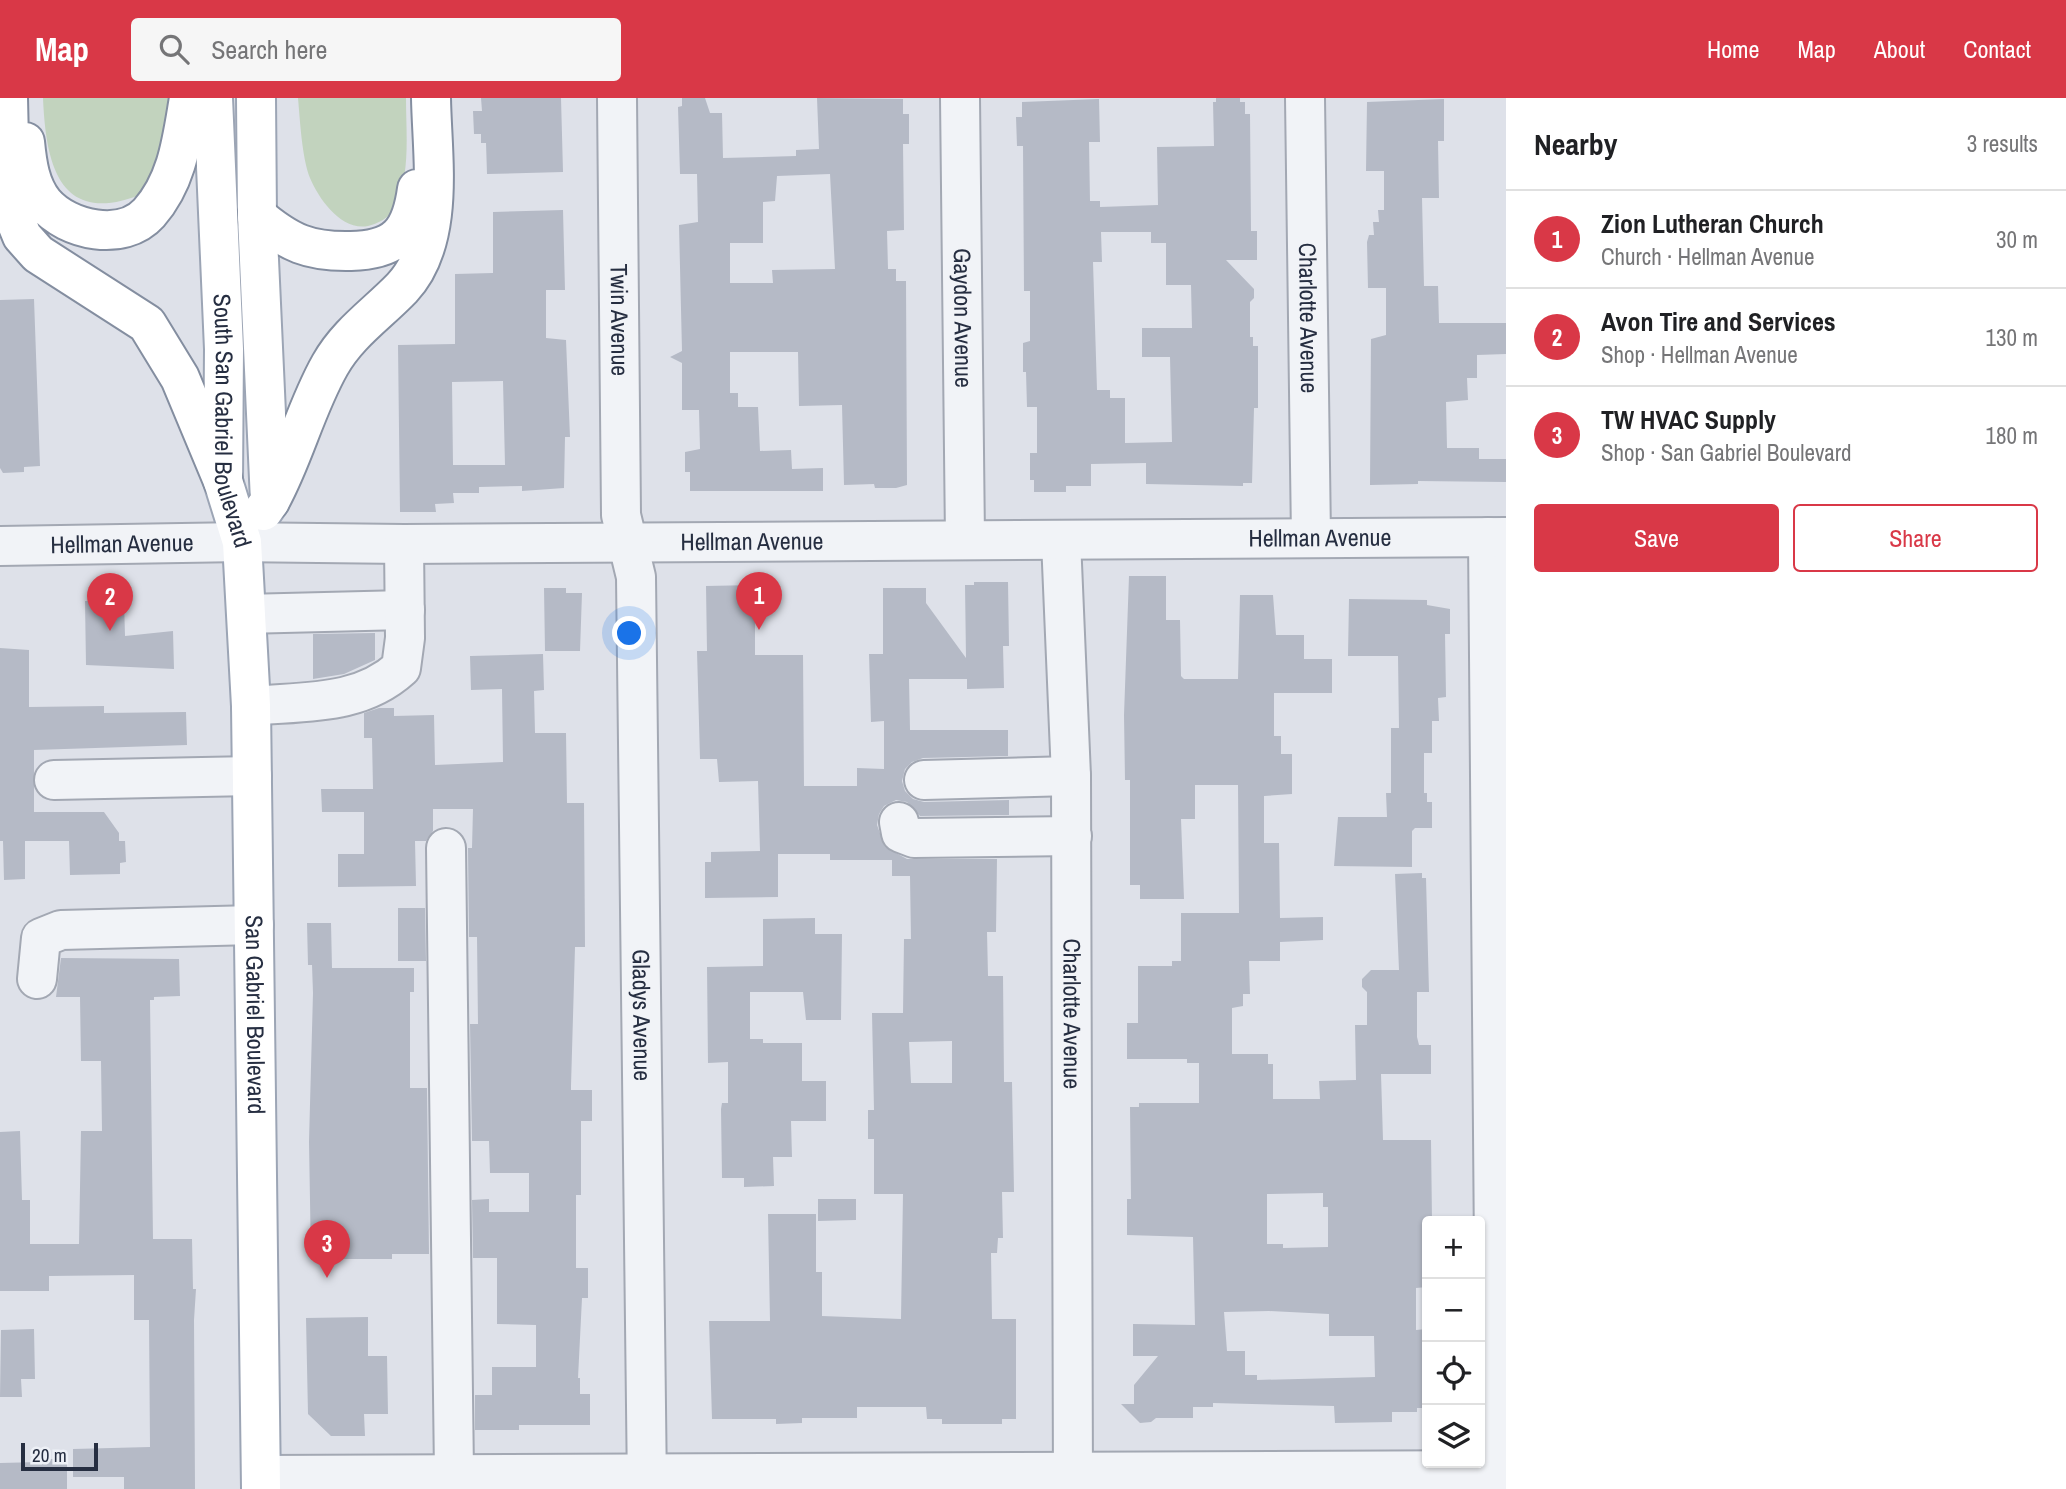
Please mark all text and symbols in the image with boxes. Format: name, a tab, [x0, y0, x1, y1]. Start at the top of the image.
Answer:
search box	[131, 18, 621, 81]
text: Map	[35, 27, 89, 71]
icon: search	[155, 30, 193, 68]
text: Search here	[211, 32, 327, 67]
text: Home	[1707, 33, 1759, 65]
text: Map	[1797, 33, 1836, 65]
text: About	[1874, 33, 1925, 65]
text: Contact	[1963, 33, 2031, 65]
text: Nearby	[1534, 124, 1617, 164]
text: 3 results	[1967, 128, 2038, 159]
text: Zion Lutheran Church	[1601, 206, 1824, 241]
text: 1	[1552, 224, 1562, 255]
text: 30 m	[1996, 224, 2038, 255]
text: Church · Hellman Avenue	[1601, 241, 1815, 272]
street label: Charlotte Avenue	[1292, 242, 1326, 394]
street label: Gaydon Avenue	[947, 248, 980, 388]
street label: Twin Avenue	[604, 264, 637, 376]
street label: South San Gabriel Boulevard	[207, 293, 260, 551]
text: Avon Tire and Services	[1601, 304, 1836, 339]
text: 2	[1552, 322, 1562, 353]
text: 130 m	[1986, 322, 2038, 353]
text: Shop · Hellman Avenue	[1601, 339, 1798, 370]
text: TW HVAC Supply	[1601, 402, 1776, 437]
text: 3	[1552, 420, 1562, 451]
text: 180 m	[1986, 420, 2038, 451]
text: Shop · San Gabriel Boulevard	[1601, 437, 1852, 468]
button: Save	[1534, 504, 1779, 572]
button: Share	[1793, 504, 2038, 572]
street label: Hellman Avenue	[1248, 521, 1392, 554]
street label: Hellman Avenue	[680, 524, 824, 557]
street label: Hellman Avenue	[50, 526, 194, 560]
pin: 1	[736, 572, 782, 630]
pin: 2	[87, 573, 133, 631]
your location	[612, 616, 646, 650]
street label: San Gabriel Boulevard	[239, 915, 273, 1114]
street label: Charlotte Avenue	[1056, 938, 1089, 1089]
street label: Gladys Avenue	[625, 949, 659, 1081]
map controls	[1422, 1216, 1485, 1468]
button: +	[1422, 1216, 1485, 1279]
pin: 3	[304, 1220, 350, 1278]
button: −	[1422, 1279, 1485, 1342]
button: locate	[1422, 1342, 1485, 1405]
button: layers	[1422, 1405, 1485, 1468]
scale bar	[21, 1440, 98, 1472]
text: 20 m	[32, 1442, 67, 1468]

